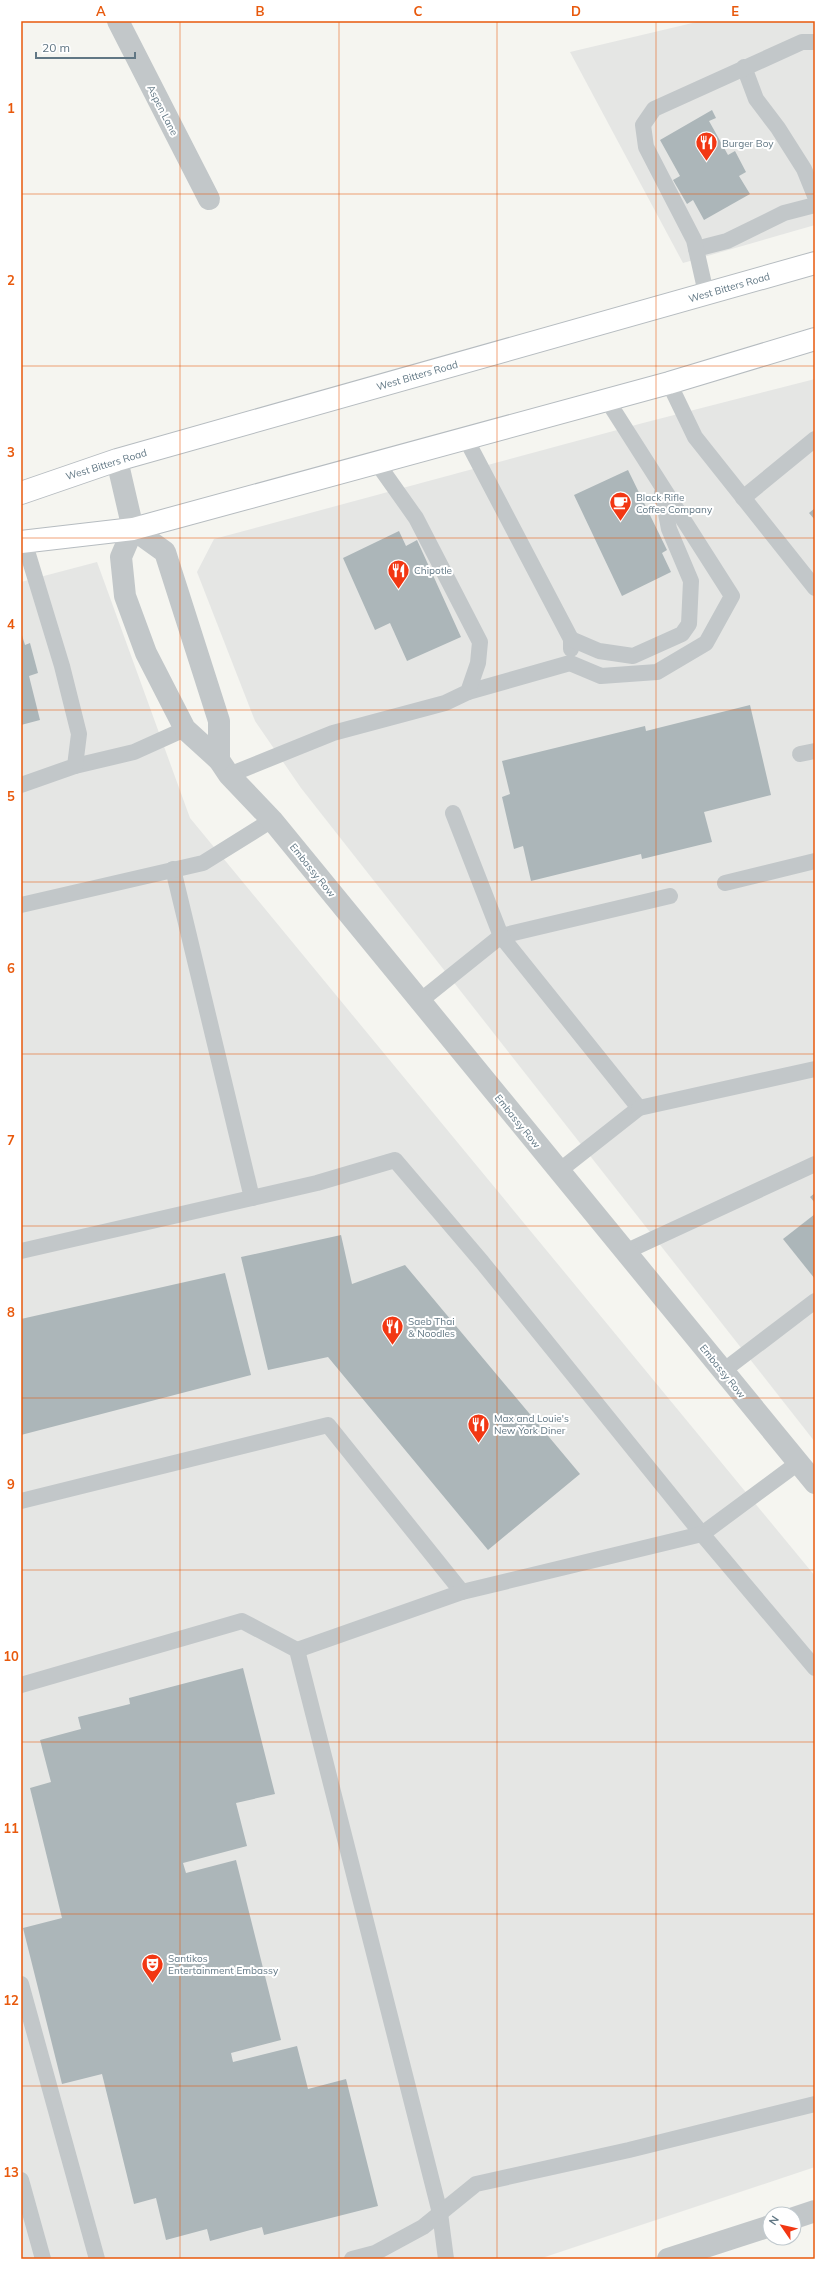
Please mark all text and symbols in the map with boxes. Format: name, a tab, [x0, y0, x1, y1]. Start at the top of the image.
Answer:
text: A	[96, 3, 106, 19]
text: B	[256, 3, 265, 19]
text: C	[414, 3, 423, 19]
text: D	[571, 3, 581, 19]
text: E	[731, 3, 739, 19]
scale bar	[36, 34, 135, 60]
text: 20 m	[42, 40, 70, 55]
street label: Aspen Lane	[144, 83, 181, 138]
text: 1	[7, 100, 15, 116]
restaurant icon: Burger Boy	[694, 130, 720, 163]
place label: Burger Boy	[722, 137, 774, 150]
street label: West Bitters Road	[687, 270, 771, 305]
text: 2	[7, 272, 15, 288]
street label: West Bitters Road	[375, 358, 459, 393]
text: 3	[7, 444, 15, 460]
street label: West Bitters Road	[64, 446, 148, 483]
cafe icon: Black Rifle Coffee Company	[608, 490, 634, 523]
place label: Black Rifle Coffee Company	[636, 491, 713, 516]
restaurant icon: Chipotle	[386, 557, 412, 590]
place label: Chipotle	[414, 564, 452, 577]
text: 4	[7, 616, 15, 632]
text: 5	[7, 788, 15, 804]
street label: Embassy Row	[287, 841, 338, 900]
text: 6	[7, 960, 15, 976]
street label: Embassy Row	[492, 1092, 543, 1151]
text: 7	[7, 1132, 15, 1148]
text: 8	[7, 1304, 15, 1320]
restaurant icon: Saeb Thai & Noodles	[379, 1314, 405, 1347]
place label: Saeb Thai & Noodles	[408, 1315, 455, 1340]
street label: Embassy Row	[697, 1342, 748, 1401]
restaurant icon: Max and Louie's New York Diner	[465, 1411, 491, 1444]
place label: Max and Louie's New York Diner	[494, 1412, 569, 1437]
text: 9	[7, 1476, 15, 1492]
text: 10	[3, 1648, 19, 1664]
text: 11	[3, 1820, 19, 1836]
theatre icon: Santikos Entertainment Embassy	[139, 1951, 165, 1984]
place label: Santikos Entertainment Embassy	[168, 1952, 279, 1977]
text: 12	[3, 1992, 19, 2008]
text: 13	[3, 2164, 19, 2180]
north arrow	[762, 2206, 802, 2246]
text: N	[766, 2213, 782, 2228]

